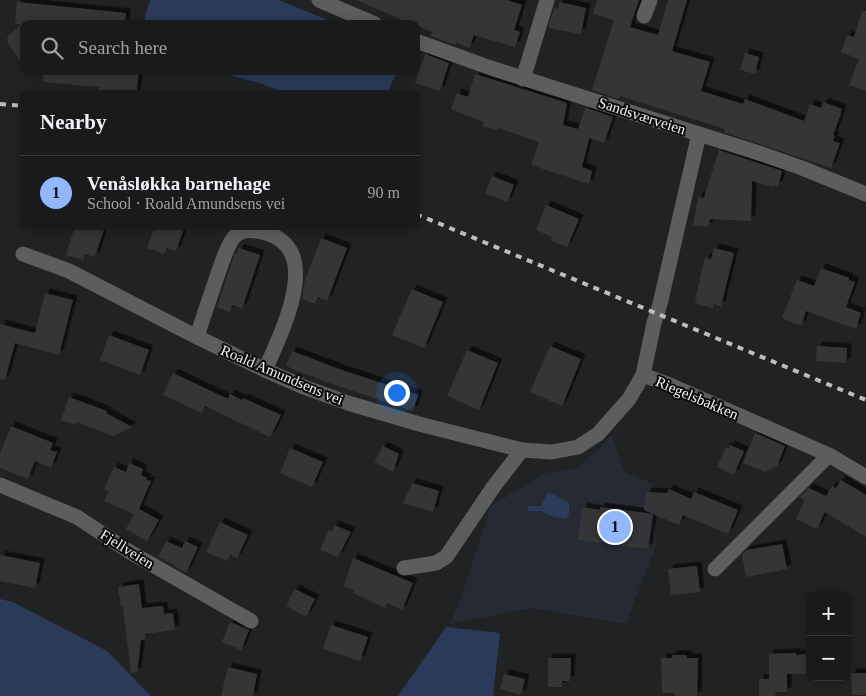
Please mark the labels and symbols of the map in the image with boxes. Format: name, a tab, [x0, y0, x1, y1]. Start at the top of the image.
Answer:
street label: Sandsværveien	[596, 94, 688, 138]
street label: Roald Amundsens vei	[218, 342, 346, 408]
street label: Riegelsbakken	[653, 373, 741, 423]
your location	[384, 380, 410, 406]
pin: 1	[599, 508, 631, 546]
street label: Fjellveien	[97, 526, 157, 572]

